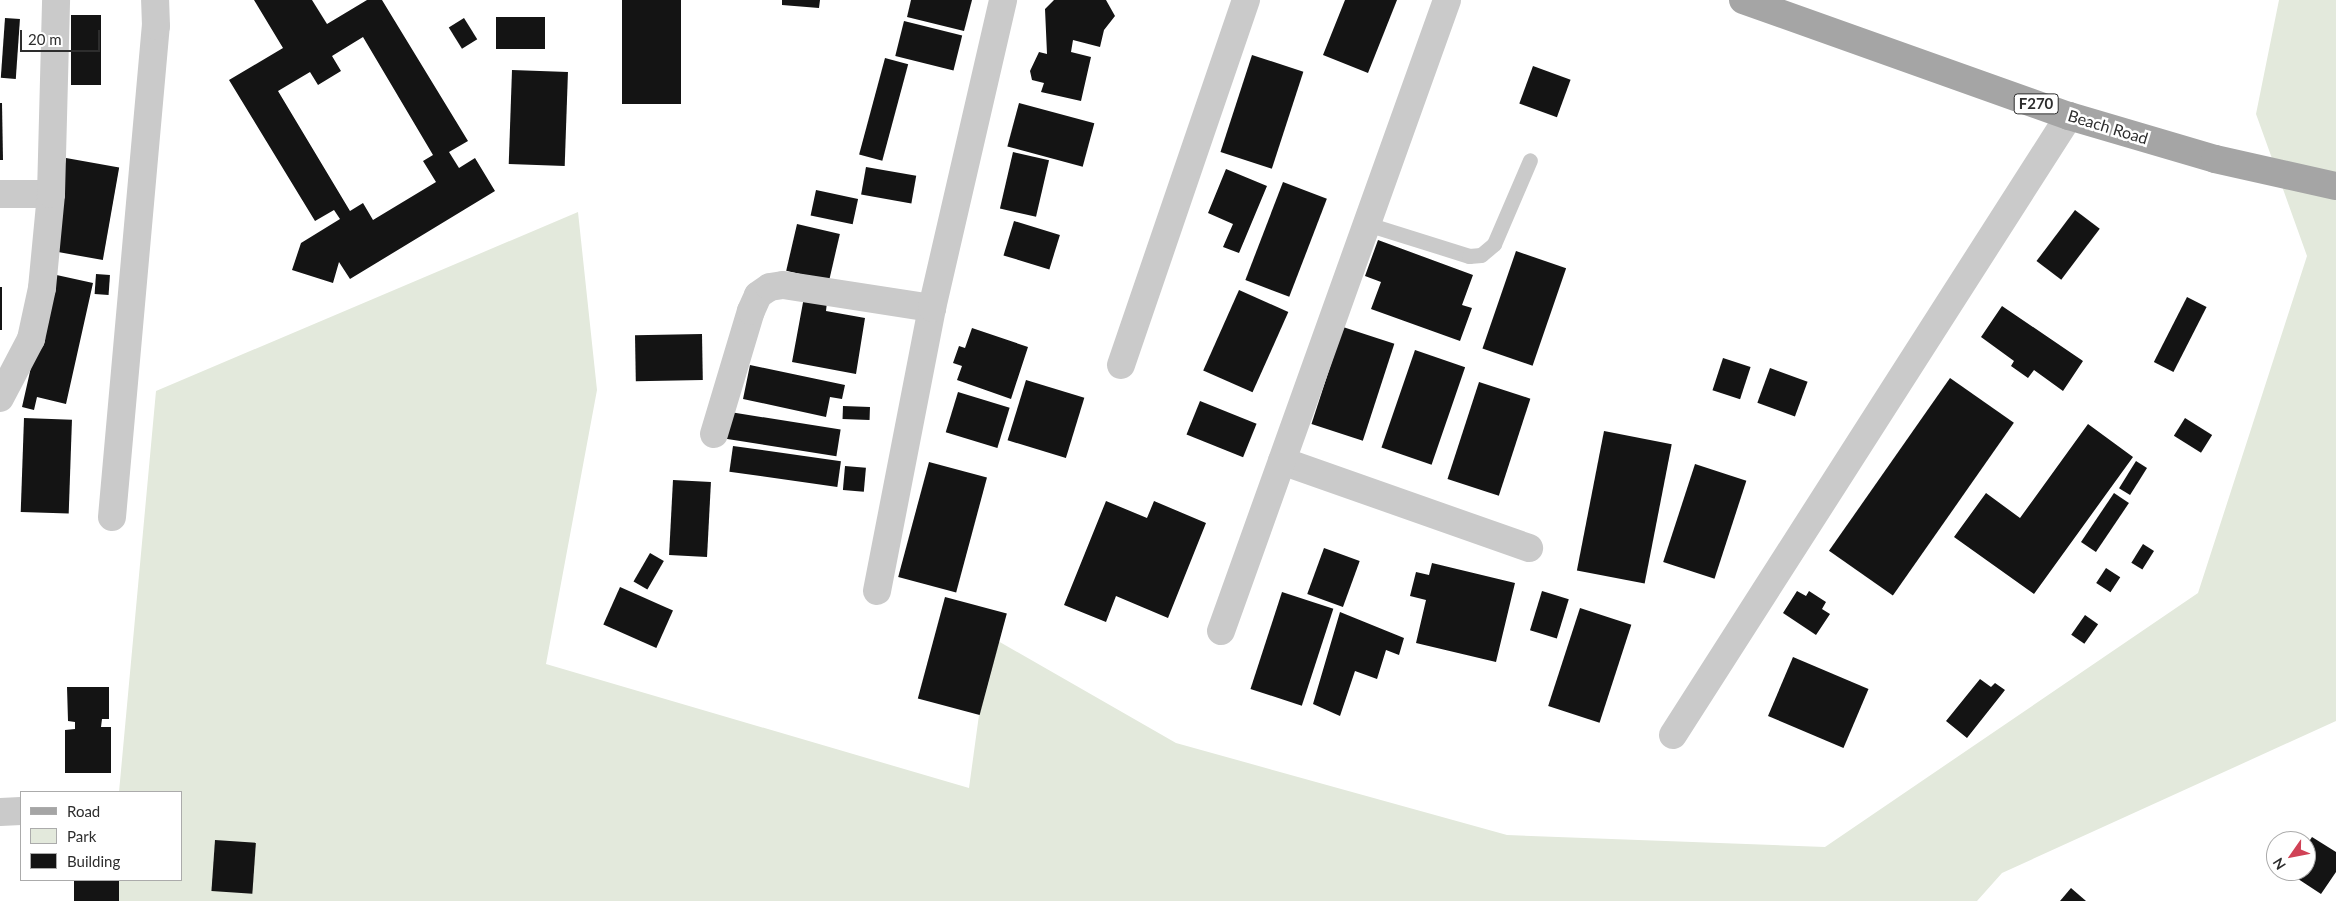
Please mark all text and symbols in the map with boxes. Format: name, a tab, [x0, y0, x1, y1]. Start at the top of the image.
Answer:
scale bar	[22, 20, 102, 52]
text: 20 m	[28, 30, 62, 48]
road number: F270	[2014, 92, 2058, 116]
street label: Beach Road	[2066, 106, 2150, 148]
legend	[20, 791, 182, 881]
text: Road	[67, 802, 100, 820]
text: Park	[67, 827, 96, 845]
north arrow	[2266, 831, 2316, 881]
text: Building	[67, 852, 120, 870]
text: N	[2269, 855, 2289, 873]

